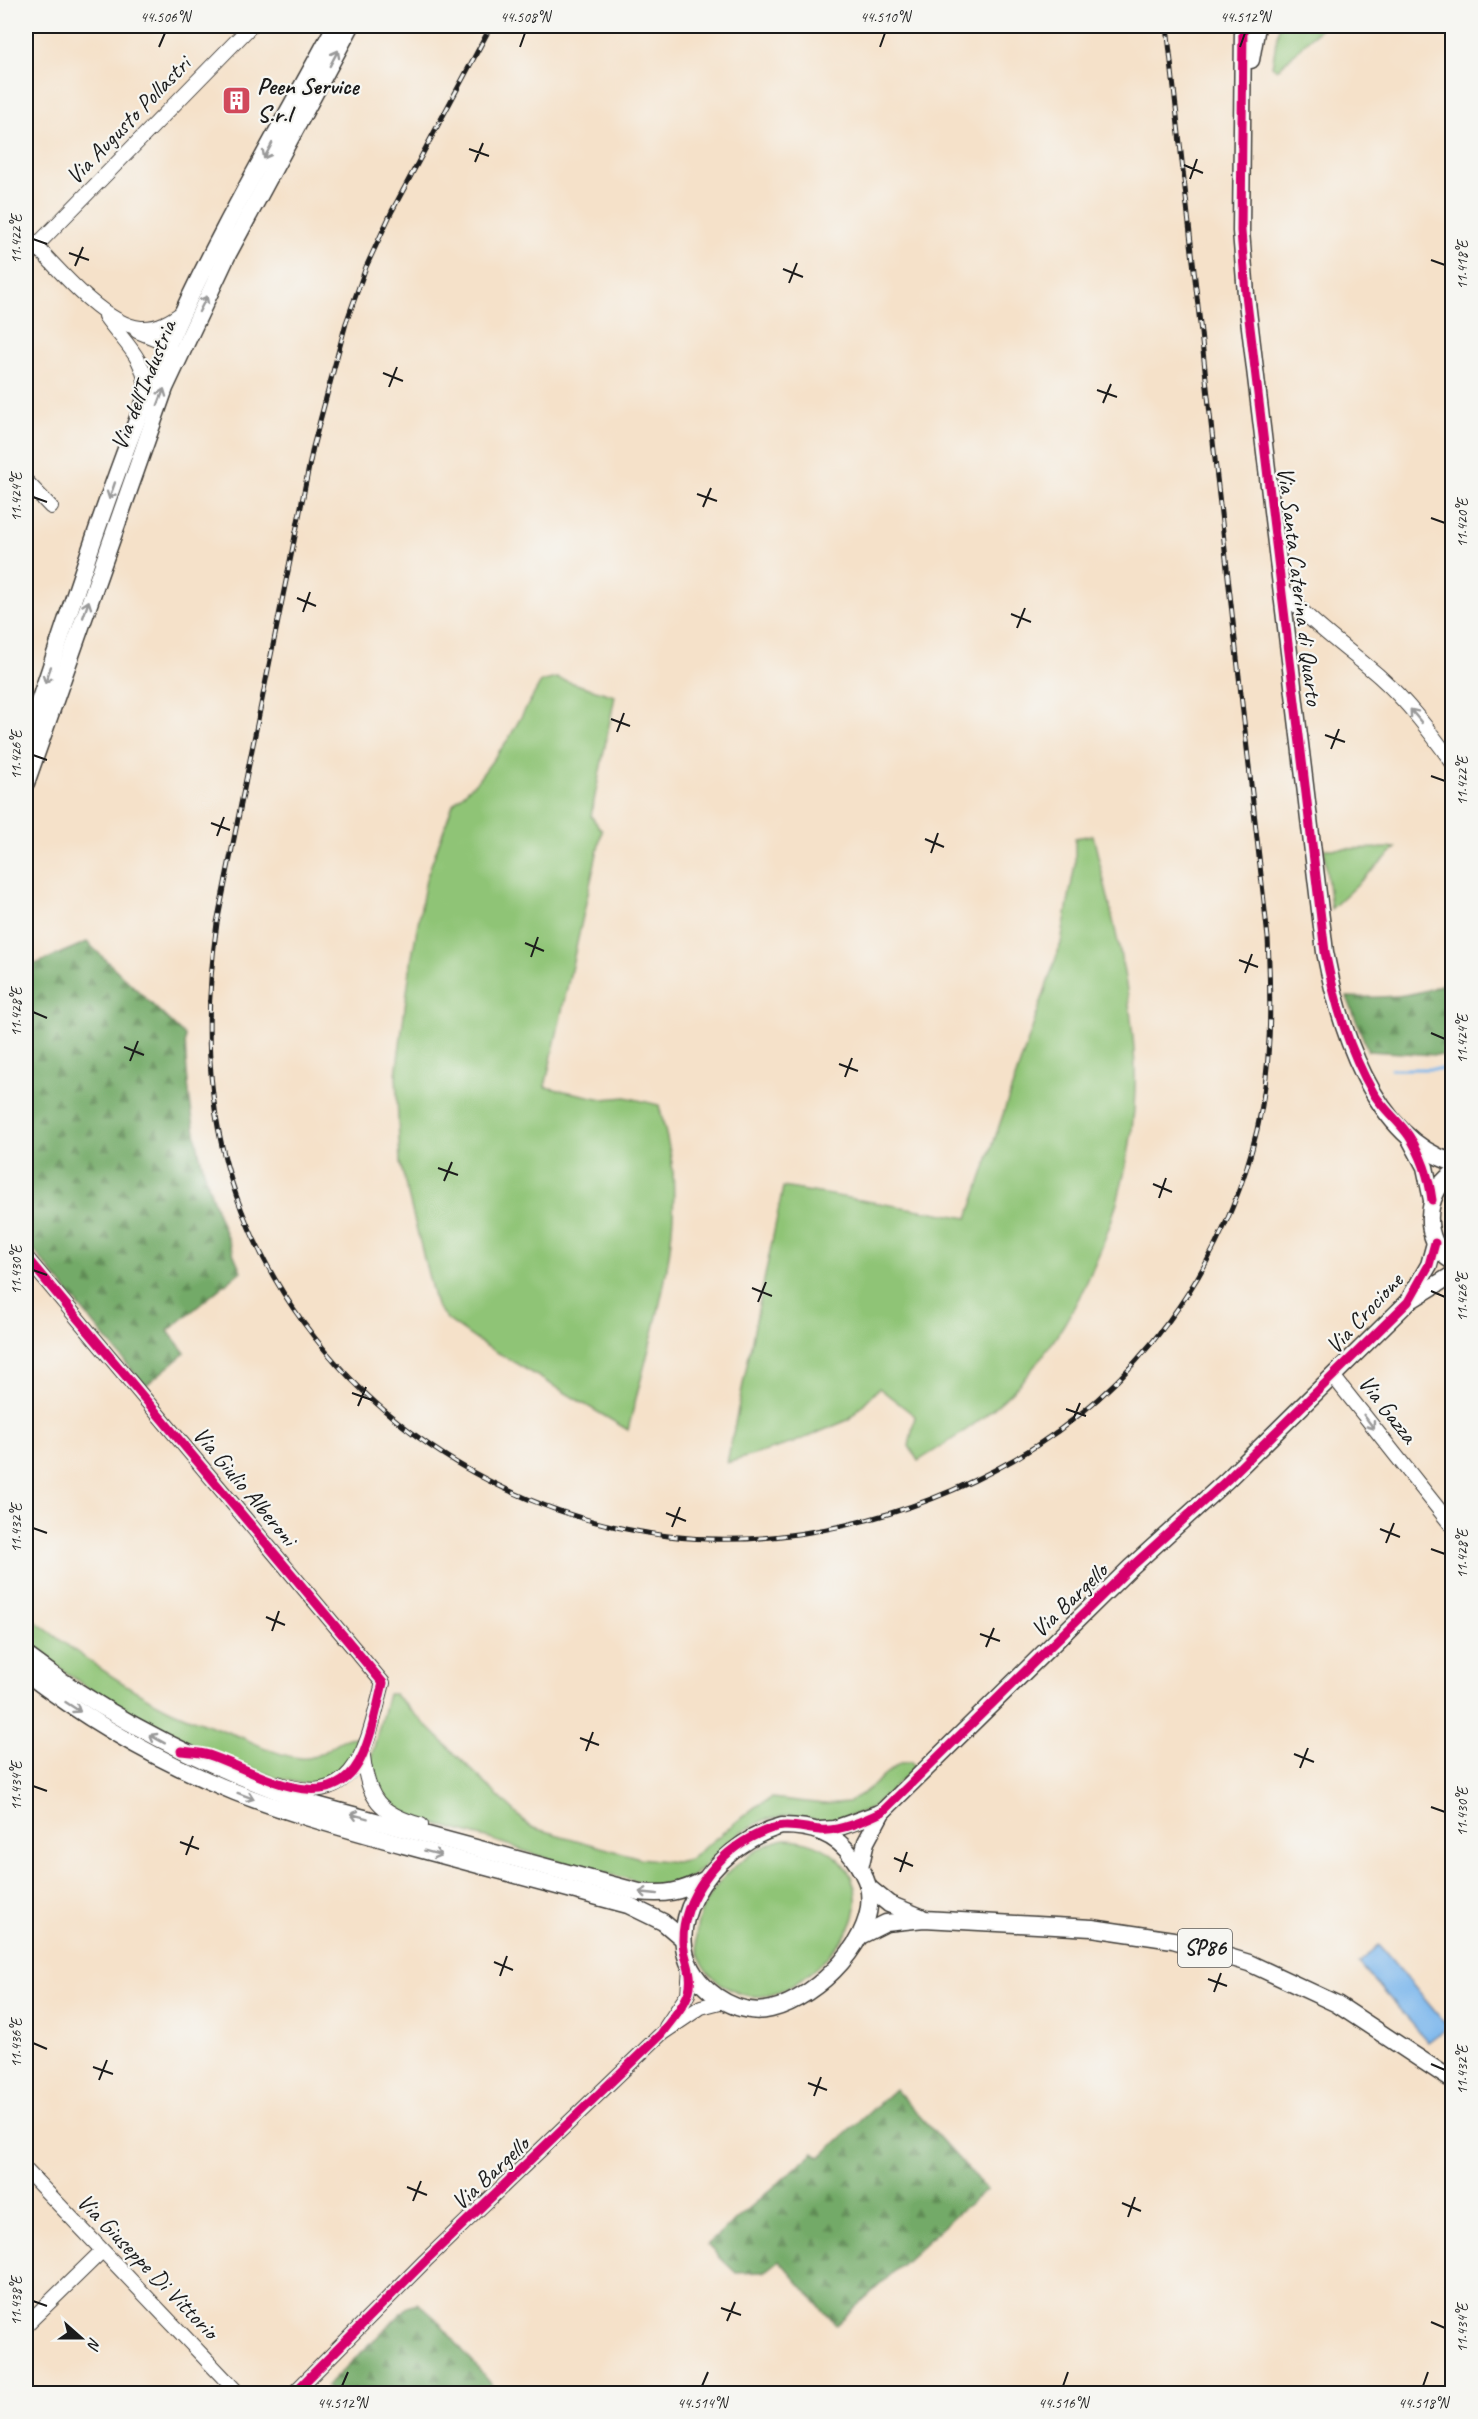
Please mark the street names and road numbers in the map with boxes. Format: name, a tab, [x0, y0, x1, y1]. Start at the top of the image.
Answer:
street label: Via Augusto Pollastri	[59, 48, 199, 191]
street label: Via dell'Industria	[103, 314, 183, 454]
street label: Via Santa Caterina di Quarto	[1270, 465, 1330, 708]
street label: Via Crocione	[1319, 1264, 1411, 1360]
street label: Via Gazza	[1352, 1369, 1425, 1451]
street label: Via Giulio Alberoni	[186, 1420, 306, 1555]
street label: Via Bargello	[1024, 1554, 1116, 1644]
road number: SP86	[1178, 1929, 1232, 1967]
street label: Via Bargello	[445, 2128, 537, 2216]
street label: Via Giuseppe Di Vittorio	[71, 2187, 227, 2347]

